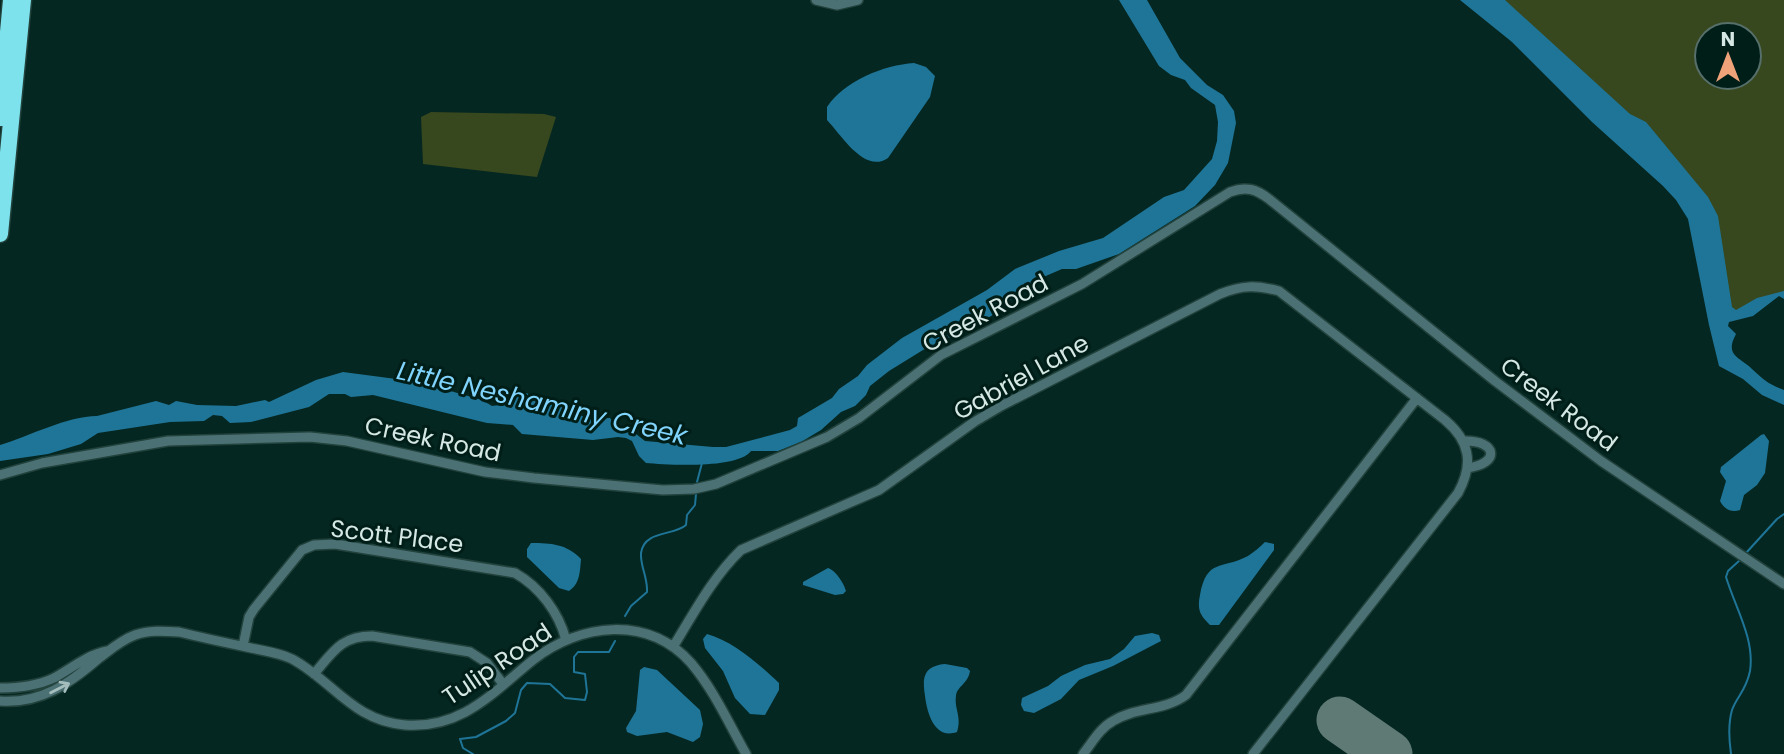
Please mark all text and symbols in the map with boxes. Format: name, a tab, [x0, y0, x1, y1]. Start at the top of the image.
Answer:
north arrow	[1693, 21, 1763, 91]
text: N	[1721, 26, 1735, 53]
street label: Creek Road	[916, 266, 1054, 360]
street label: Gabriel Lane	[947, 326, 1095, 428]
street label: Creek Road	[1494, 349, 1624, 459]
water label: Little Neshaminy Creek	[393, 352, 692, 454]
street label: Creek Road	[362, 408, 504, 470]
street label: Scott Place	[329, 511, 465, 561]
street label: Tulip Road	[436, 615, 558, 713]
one-way arrow	[49, 680, 69, 694]

